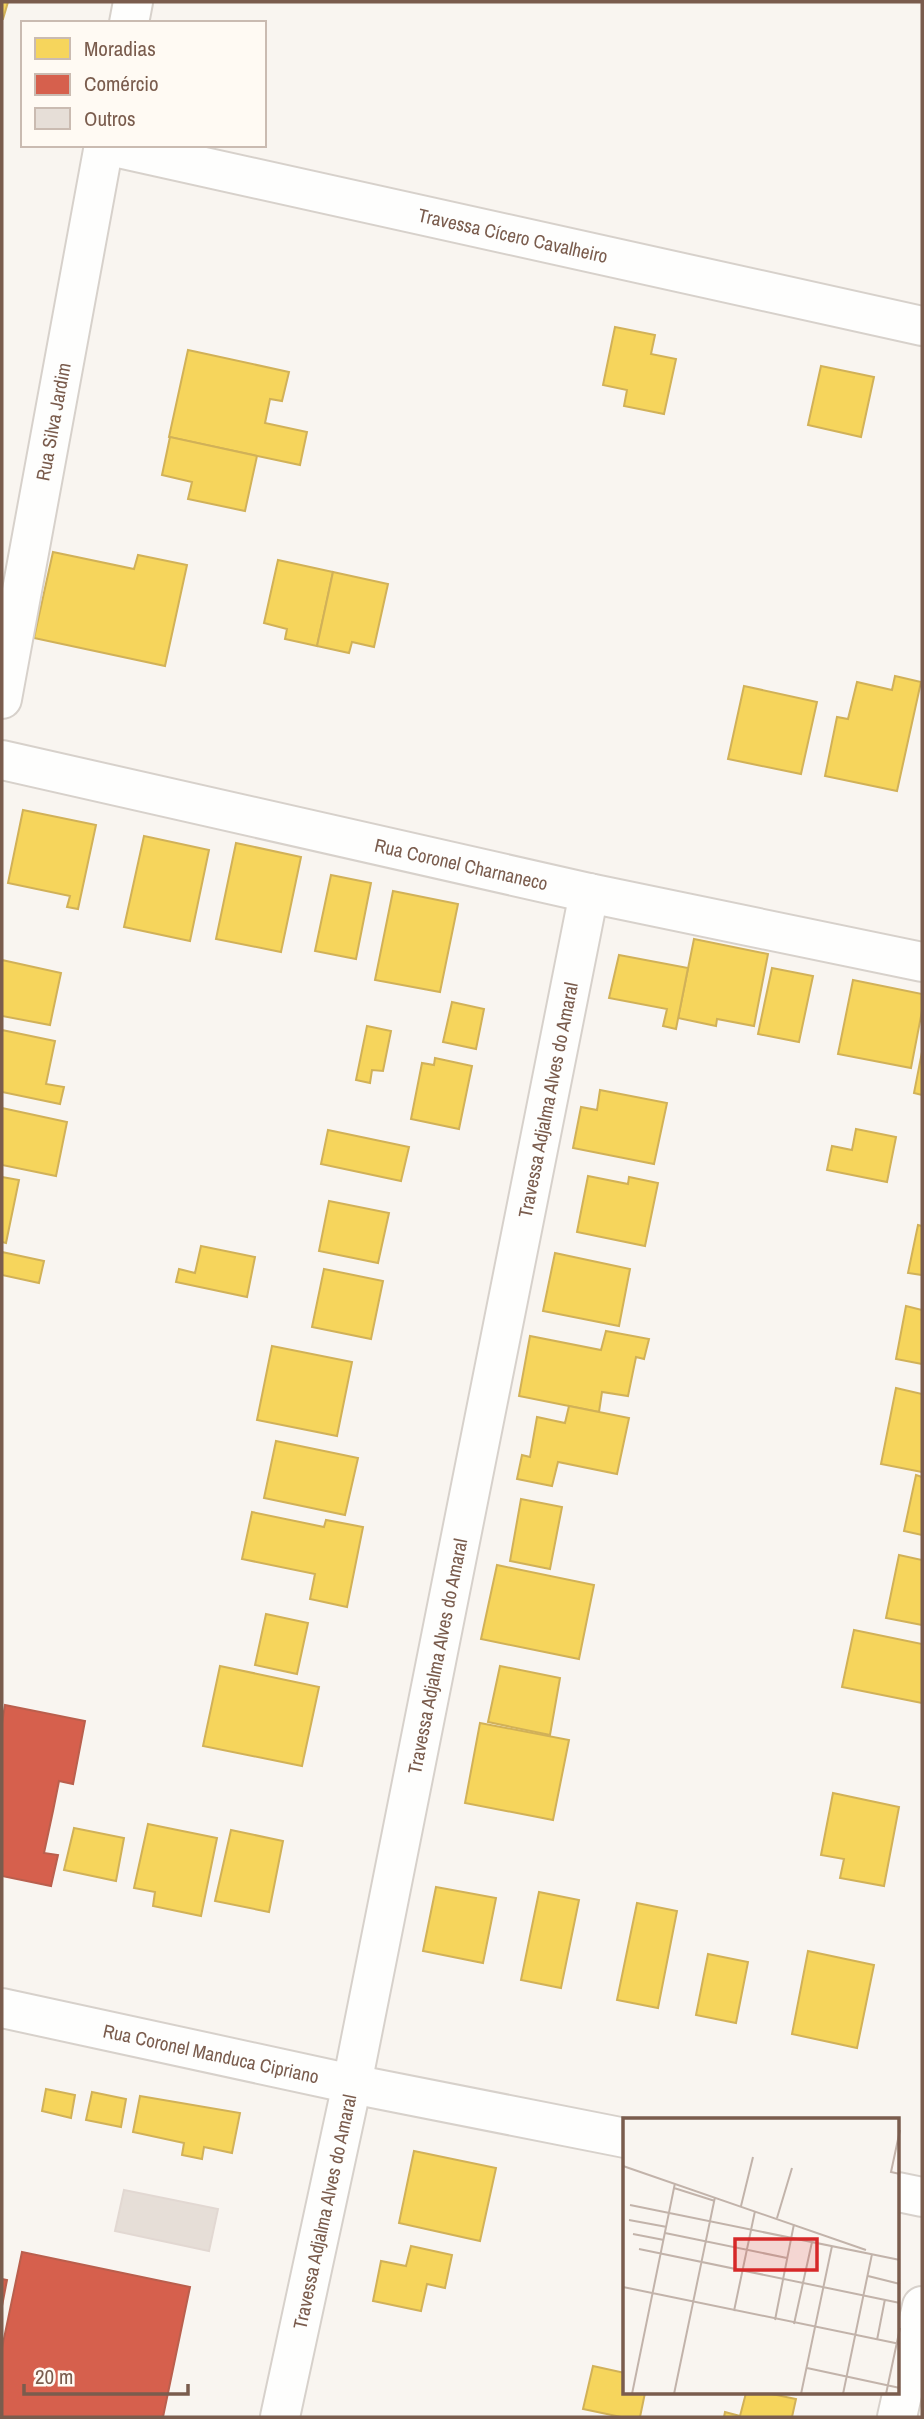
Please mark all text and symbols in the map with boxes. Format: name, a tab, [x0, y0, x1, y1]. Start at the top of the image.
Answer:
legend	[21, 21, 266, 147]
text: Moradias	[84, 34, 156, 63]
text: Comércio	[84, 69, 159, 98]
text: Outros	[84, 104, 136, 133]
street label: Travessa Cícero Cavalheiro	[416, 202, 610, 269]
street label: Rua Silva Jardim	[29, 360, 77, 483]
street label: Rua Coronel Charnaneco	[372, 832, 550, 896]
street label: Travessa Adjalma Alves do Amaral	[512, 980, 584, 1220]
street label: Travessa Adjalma Alves do Amaral	[401, 1536, 473, 1776]
street label: Rua Coronel Manduca Cipriano	[101, 2017, 321, 2089]
street label: Travessa Adjalma Alves do Amaral	[286, 2092, 362, 2332]
inset map	[623, 2118, 900, 2394]
scale bar	[24, 2352, 189, 2396]
text: 20 m	[35, 2362, 73, 2391]

